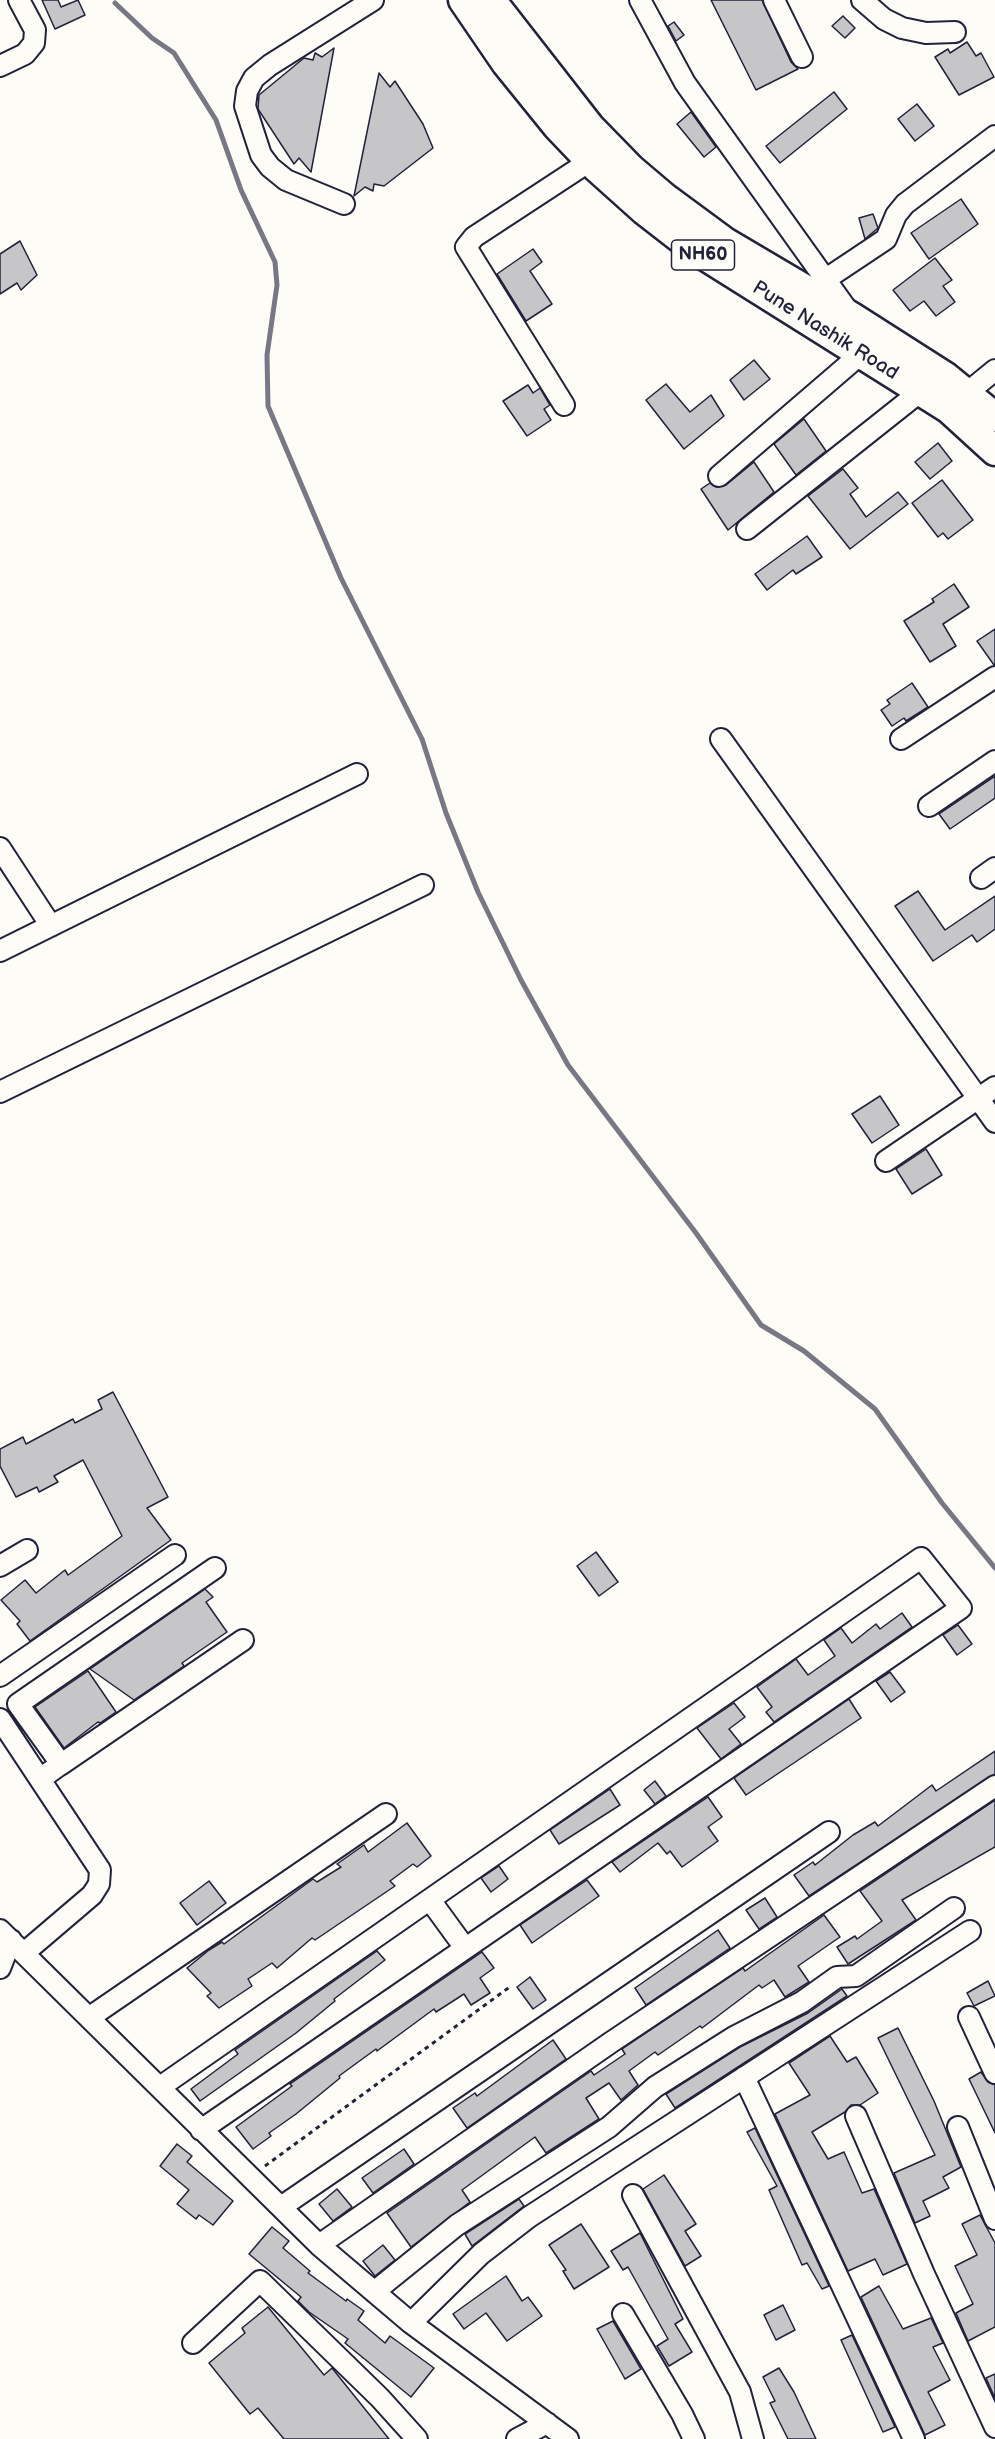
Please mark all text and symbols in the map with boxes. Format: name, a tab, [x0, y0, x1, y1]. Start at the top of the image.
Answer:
road number: NH60	[672, 240, 734, 270]
street label: Pune Nashik Road	[747, 276, 903, 386]

